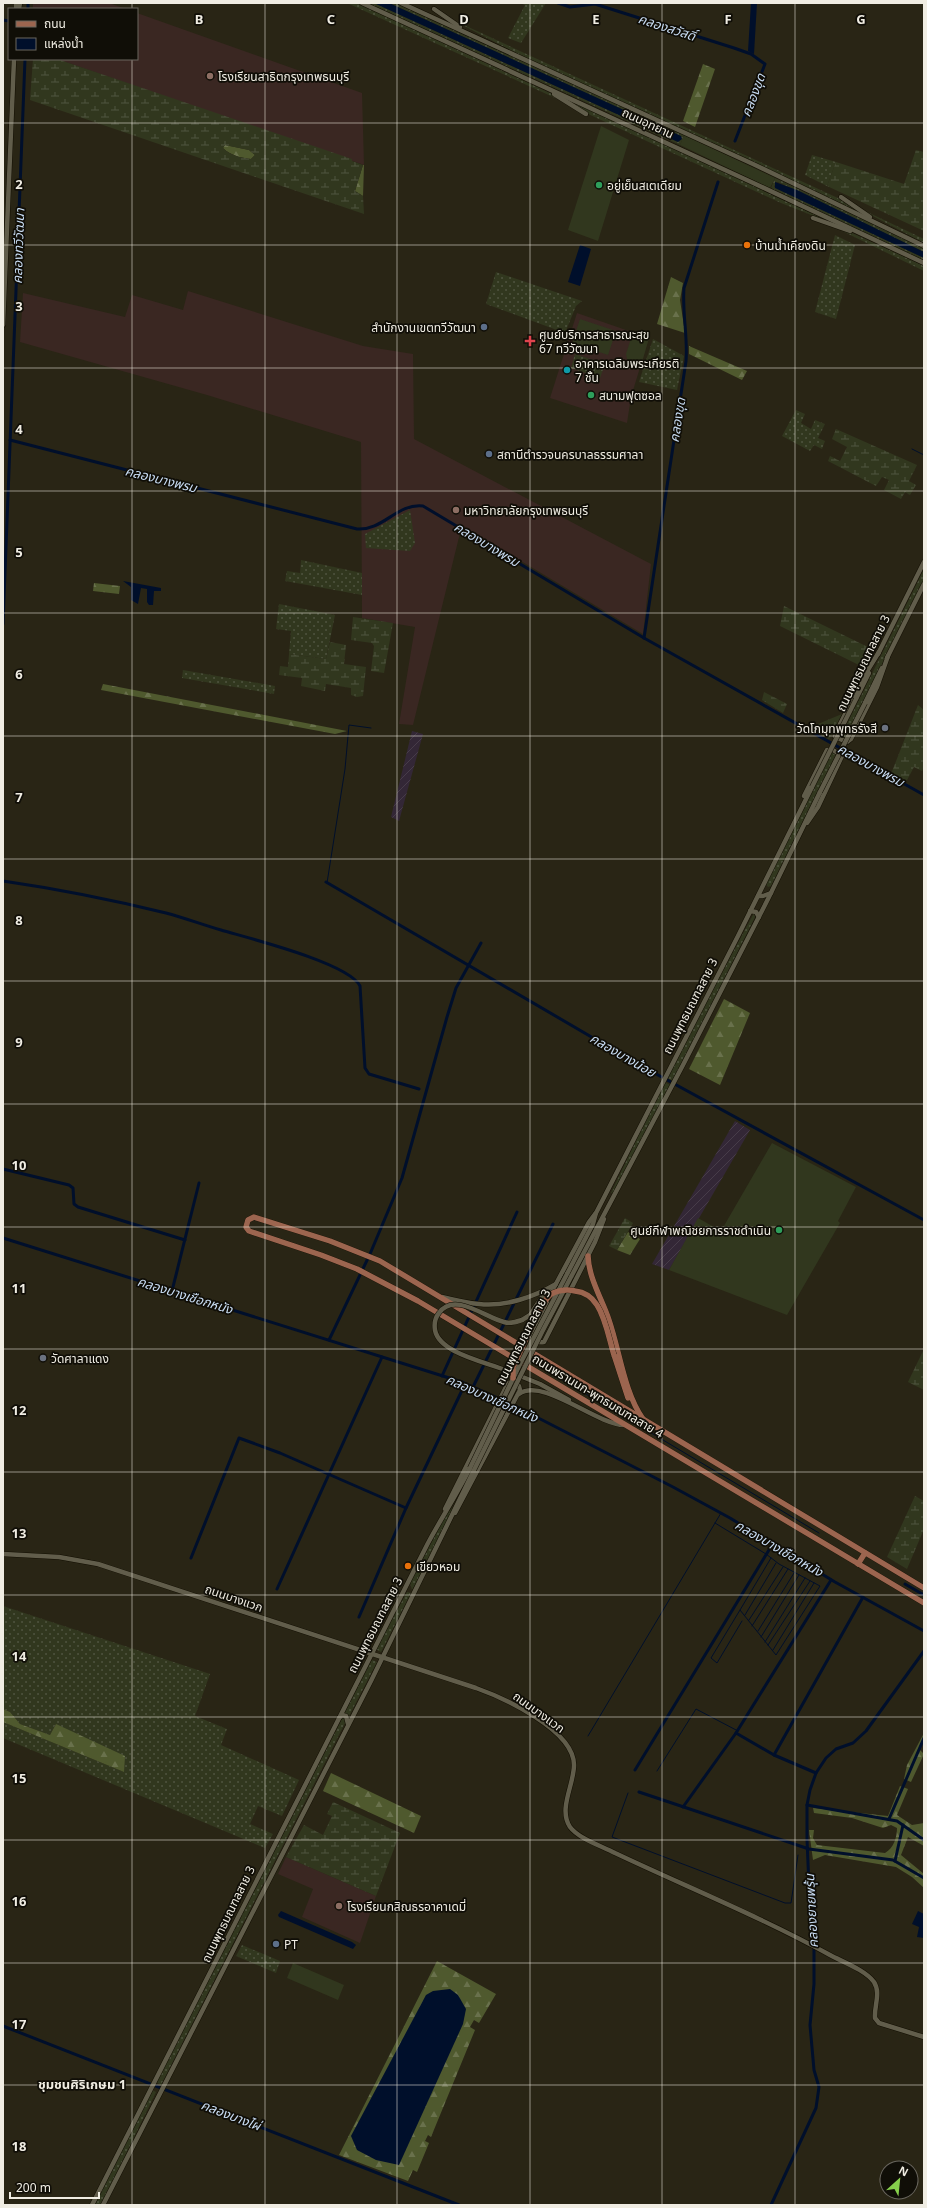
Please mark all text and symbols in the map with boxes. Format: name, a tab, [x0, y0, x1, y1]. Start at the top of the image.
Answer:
legend	[8, 8, 138, 60]
water label: คลองสวัสดิ์	[636, 9, 702, 46]
text: B	[195, 10, 203, 28]
text: C	[327, 10, 335, 28]
text: D	[459, 10, 469, 28]
text: E	[592, 10, 600, 28]
text: F	[724, 10, 732, 28]
text: G	[856, 10, 866, 28]
text: ถนน	[44, 15, 66, 32]
text: แหล่งน้ำ	[44, 35, 83, 52]
place label: โรงเรียนสาธิตกรุงเทพธนบุรี	[218, 68, 349, 85]
water label: คลองขุด	[737, 70, 770, 119]
marker: โรงเรียนสาธิตกรุงเทพธนบุรี	[205, 71, 215, 81]
street label: ถนนอุทยาน	[619, 104, 677, 142]
text: 2	[15, 175, 23, 193]
place label: อยู่เย็นสเตเดียม	[607, 177, 682, 194]
marker: อยู่เย็นสเตเดียม	[594, 180, 604, 190]
water label: คลองทวีวัฒนา	[8, 207, 28, 284]
place label: บ้านน้ำเคียงดิน	[755, 237, 826, 254]
marker: บ้านน้ำเคียงดิน	[742, 240, 752, 250]
text: 3	[15, 297, 23, 315]
place label: สำนักงานเขตทวีวัฒนา	[371, 319, 476, 336]
marker: สำนักงานเขตทวีวัฒนา	[479, 322, 489, 332]
place label: ศูนย์บริการสาธารณะสุข 67 ทวีวัฒนา	[539, 326, 649, 357]
marker: ศูนย์บริการสาธารณะสุข 67 ทวีวัฒนา	[524, 335, 536, 347]
place label: อาคารเฉลิมพระเกียรติ 7 ชั้น	[575, 355, 679, 386]
marker: อาคารเฉลิมพระเกียรติ 7 ชั้น	[562, 365, 572, 375]
place label: สนามฟุตซอล	[599, 387, 662, 404]
marker: สนามฟุตซอล	[586, 390, 596, 400]
water label: คลองขุด	[665, 395, 690, 444]
text: 4	[15, 420, 23, 438]
place label: สถานีตำรวจนครบาลธรรมศาลา	[497, 446, 643, 463]
marker: สถานีตำรวจนครบาลธรรมศาลา	[484, 449, 494, 459]
water label: คลองบางพรม	[123, 461, 200, 497]
place label: มหาวิทยาลัยกรุงเทพธนบุรี	[464, 502, 588, 519]
marker: มหาวิทยาลัยกรุงเทพธนบุรี	[451, 505, 461, 515]
water label: คลองบางพรม	[451, 517, 524, 571]
text: 5	[15, 543, 23, 561]
street label: ถนนพุทธมณฑลสาย 3	[832, 612, 894, 714]
text: 6	[15, 665, 23, 683]
place label: วัดโกมุทพุทธรังสี	[797, 720, 877, 737]
marker: วัดโกมุทพุทธรังสี	[880, 723, 890, 733]
water label: คลองบางพรม	[835, 739, 908, 791]
text: 7	[15, 788, 23, 806]
text: 8	[15, 911, 23, 929]
street label: ถนนพุทธมณฑลสาย 3	[658, 955, 722, 1057]
water label: คลองบางน้อย	[587, 1029, 660, 1082]
text: 9	[15, 1033, 23, 1051]
text: 10	[12, 1156, 26, 1174]
place label: ศูนย์กีฬาพณิชยการราชดำเนิน	[630, 1222, 771, 1239]
marker: ศูนย์กีฬาพณิชยการราชดำเนิน	[774, 1225, 784, 1235]
water label: คลองบางเชือกหนัง	[135, 1272, 236, 1318]
text: 11	[12, 1279, 26, 1297]
street label: ถนนพุทธมณฑลสาย 3	[491, 1286, 555, 1388]
place label: วัดศาลาแดง	[51, 1350, 109, 1367]
street label: ถนนพรานนก-พุทธมณฑลสาย 4	[529, 1350, 667, 1442]
marker: วัดศาลาแดง	[38, 1353, 48, 1363]
water label: คลองบางเชือกหนัง	[443, 1370, 542, 1427]
text: 12	[12, 1401, 26, 1419]
water label: คลองบางเชือกหนัง	[732, 1516, 827, 1581]
text: 13	[12, 1524, 26, 1542]
place label: เขียวหอม	[416, 1558, 460, 1575]
marker: เขียวหอม	[403, 1561, 413, 1571]
street label: ถนนพุทธมณฑลสาย 3	[343, 1574, 407, 1676]
street label: ถนนบางแวก	[203, 1580, 265, 1616]
text: 14	[12, 1647, 27, 1665]
street label: ถนนบางแวก	[510, 1687, 568, 1737]
text: 15	[12, 1769, 26, 1787]
street label: ถนนพุทธมณฑลสาย 3	[197, 1863, 259, 1965]
water label: คลองยายพรุ้น	[800, 1873, 822, 1948]
text: 16	[12, 1892, 26, 1910]
place label: โรงเรียนกสิณธรอาคาเดมี่	[347, 1898, 466, 1915]
marker: โรงเรียนกสิณธรอาคาเดมี่	[334, 1901, 344, 1911]
place label: PT	[284, 1936, 298, 1953]
marker: PT	[271, 1939, 281, 1949]
text: 17	[12, 2015, 26, 2033]
district label: ชุมชนศิริเกษม 1	[38, 2075, 126, 2093]
water label: คลองบางไผ่	[199, 2095, 265, 2135]
text: 18	[12, 2137, 26, 2155]
north arrow	[879, 2160, 919, 2200]
text: N	[896, 2162, 911, 2179]
scale bar	[10, 2174, 99, 2200]
text: 200 m	[16, 2179, 51, 2196]

